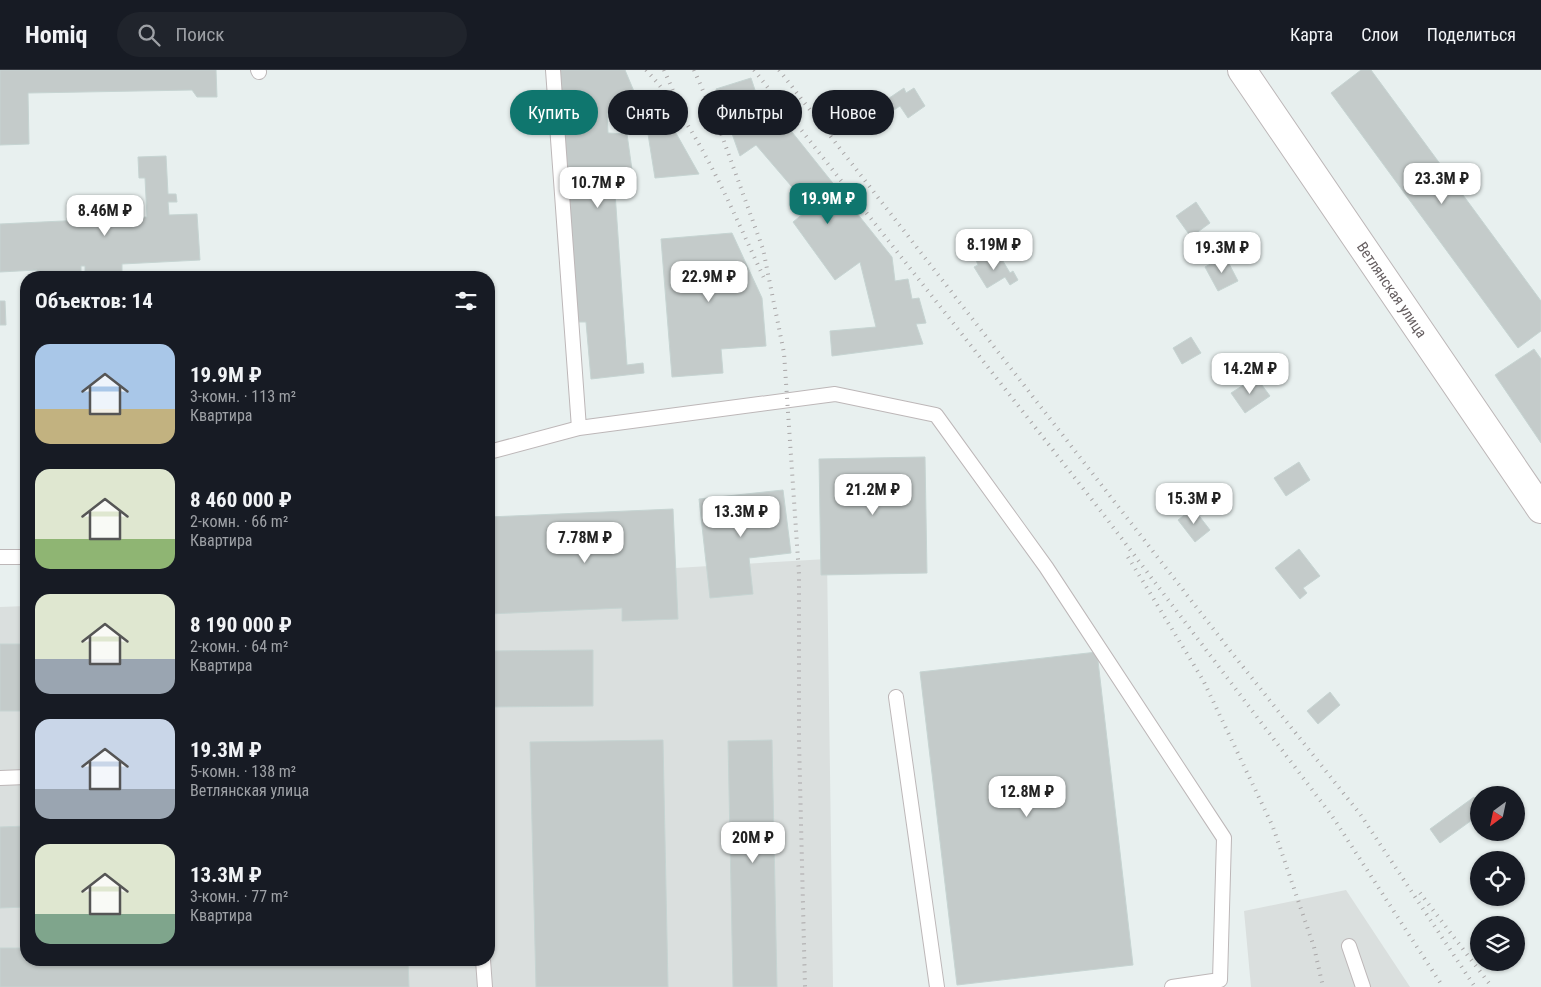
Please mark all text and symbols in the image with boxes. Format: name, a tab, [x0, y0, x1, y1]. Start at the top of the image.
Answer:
search box	[117, 12, 467, 57]
text: Homiq	[25, 21, 87, 49]
icon: search	[135, 21, 163, 49]
text: Поиск	[175, 23, 224, 46]
text: Карта	[1290, 24, 1333, 45]
text: Слои	[1361, 24, 1399, 45]
text: Поделиться	[1427, 24, 1516, 45]
chip: Купить	[510, 90, 598, 135]
chip: Снять	[608, 90, 688, 135]
chip: Фильтры	[698, 90, 802, 135]
chip: Новое	[812, 90, 894, 135]
pin: 23.3M ₽	[1396, 162, 1488, 205]
pin: 10.7M ₽	[552, 166, 644, 209]
text: 23.3M ₽	[1415, 169, 1469, 188]
text: 10.7M ₽	[571, 173, 625, 192]
pin: 19.9M ₽	[782, 182, 874, 225]
text: 19.9M ₽	[801, 189, 855, 208]
pin: 8.46M ₽	[59, 194, 151, 237]
text: 8.46M ₽	[78, 201, 132, 220]
pin: 8.19M ₽	[948, 228, 1040, 271]
pin: 19.3M ₽	[1176, 232, 1268, 274]
text: 8.19M ₽	[967, 235, 1021, 254]
text: 19.3M ₽	[1195, 238, 1249, 257]
street label: Ветлянская улица	[1353, 239, 1431, 341]
pin: 22.9M ₽	[663, 260, 755, 303]
text: 22.9M ₽	[682, 267, 736, 286]
icon: filters	[452, 287, 480, 315]
text: Объектов: 14	[35, 289, 153, 313]
pin: 14.2M ₽	[1204, 352, 1296, 395]
text: 14.2M ₽	[1223, 359, 1277, 378]
text: 19.9M ₽	[190, 363, 262, 387]
icon: home	[75, 364, 135, 424]
text: 3-комн. · 113 m²	[190, 387, 296, 406]
text: Квартира	[190, 406, 252, 425]
pin: 21.2M ₽	[827, 474, 919, 516]
text: 21.2M ₽	[846, 480, 900, 499]
pin: 15.3M ₽	[1148, 482, 1240, 525]
text: 8 460 000 ₽	[190, 488, 292, 512]
icon: home	[75, 489, 135, 549]
text: 15.3M ₽	[1167, 489, 1221, 508]
pin: 13.3M ₽	[695, 496, 787, 538]
text: 13.3M ₽	[714, 502, 768, 521]
text: 2-комн. · 66 m²	[190, 512, 288, 531]
pin: 7.78M ₽	[539, 522, 631, 564]
text: 7.78M ₽	[558, 528, 612, 547]
text: Квартира	[190, 531, 252, 550]
text: 8 190 000 ₽	[190, 613, 292, 637]
icon: home	[75, 614, 135, 674]
text: 2-комн. · 64 m²	[190, 637, 288, 656]
text: Квартира	[190, 656, 252, 675]
text: 19.3M ₽	[190, 738, 262, 762]
icon: home	[75, 739, 135, 799]
text: 5-комн. · 138 m²	[190, 762, 296, 781]
pin: 12.8M ₽	[981, 776, 1073, 818]
text: Ветлянская улица	[190, 781, 309, 800]
text: 12.8M ₽	[1000, 782, 1054, 801]
north arrow	[1470, 786, 1525, 841]
map controls	[1470, 786, 1525, 971]
pin: 20M ₽	[718, 822, 788, 864]
text: 20M ₽	[732, 828, 774, 847]
button: locate	[1470, 851, 1525, 906]
text: 13.3M ₽	[190, 863, 262, 887]
icon: home	[75, 864, 135, 924]
text: 3-комн. · 77 m²	[190, 887, 288, 906]
text: Квартира	[190, 906, 252, 925]
button: layers	[1470, 916, 1525, 971]

